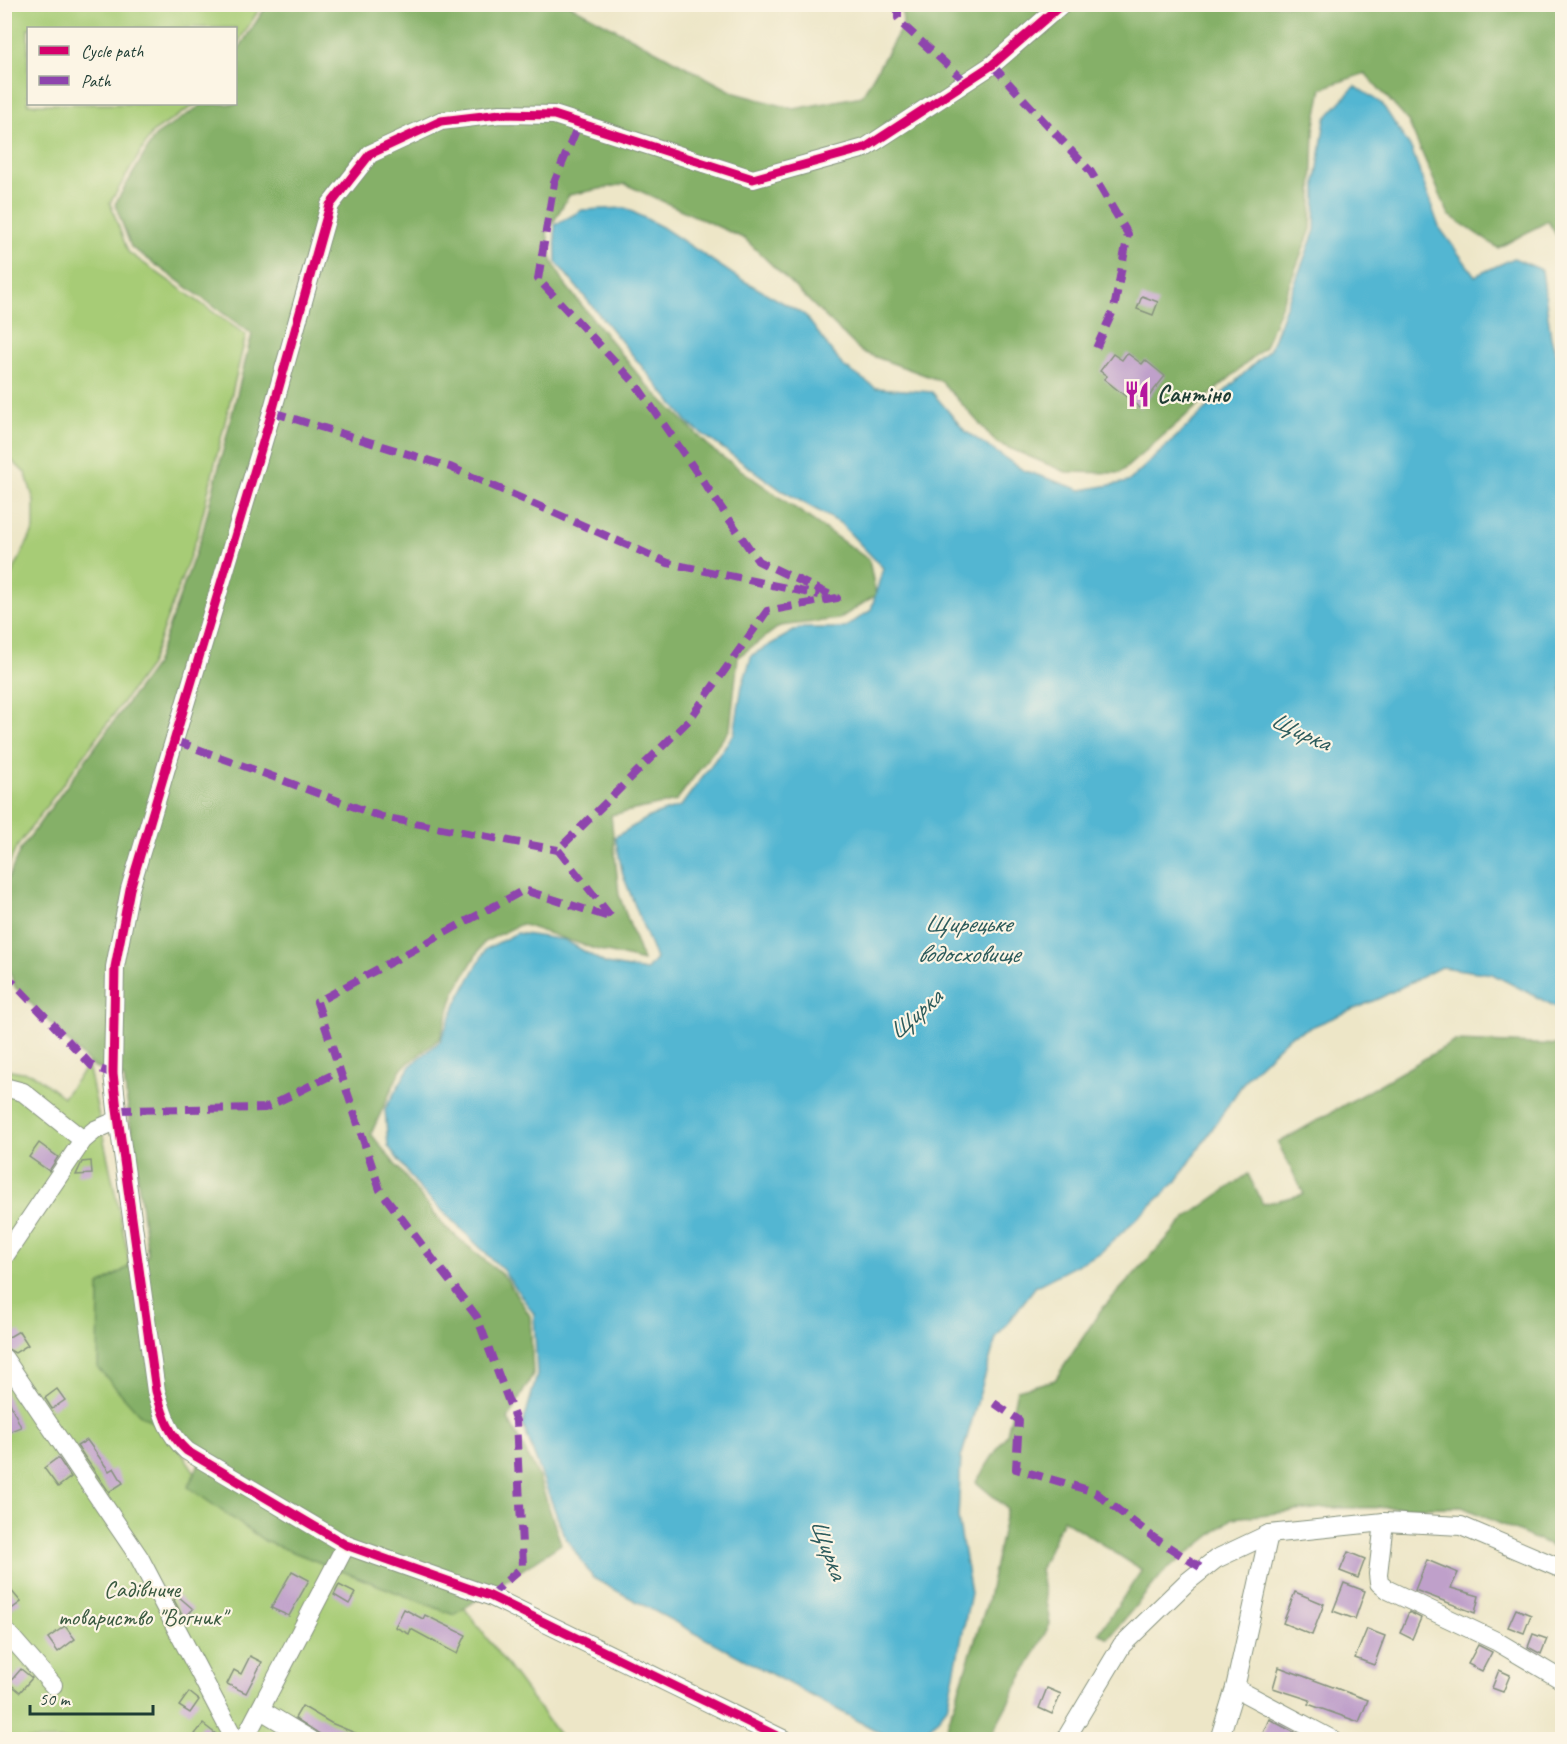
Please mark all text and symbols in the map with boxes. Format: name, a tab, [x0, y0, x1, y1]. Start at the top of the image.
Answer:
legend	[27, 27, 237, 105]
text: Cycle path	[81, 40, 144, 62]
text: Path	[81, 70, 111, 92]
restaurant icon: Сантіно	[1122, 379, 1152, 409]
place label: Сантіно	[1157, 379, 1232, 409]
water label: Щирка	[1266, 703, 1338, 760]
water label: Щирецьке водосховище	[917, 907, 1022, 970]
water label: Щирка	[881, 980, 951, 1047]
water label: Щирка	[803, 1514, 856, 1586]
park label: Садівниче товариство "Вогник"	[58, 1574, 232, 1632]
scale bar	[30, 1678, 153, 1716]
text: 50 m	[39, 1688, 72, 1710]

